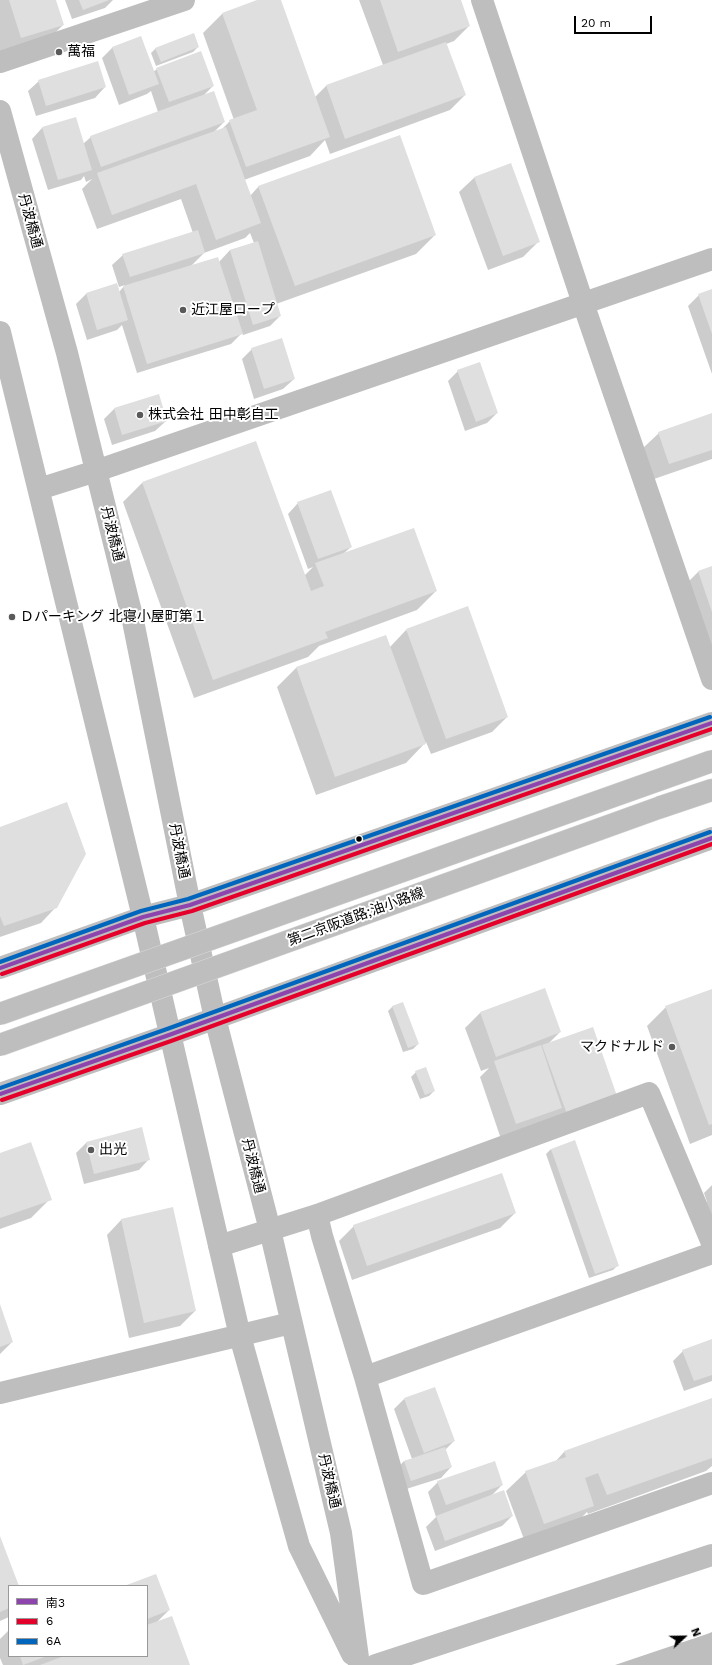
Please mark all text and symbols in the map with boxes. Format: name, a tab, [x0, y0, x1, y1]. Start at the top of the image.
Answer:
scale bar	[576, 8, 654, 34]
text: 20 m	[581, 16, 611, 30]
place label: 萬福	[67, 44, 95, 60]
marker: 萬福	[54, 47, 64, 57]
street label: 丹波橋通	[15, 192, 45, 250]
place label: 近江屋ロープ	[191, 302, 275, 318]
marker: 近江屋ロープ	[178, 305, 188, 315]
place label: 株式会社 田中彰自工	[148, 407, 279, 423]
marker: 株式会社 田中彰自工	[135, 410, 145, 420]
street label: 丹波橋通	[97, 505, 127, 563]
place label: Ｄパーキング 北寝小屋町第１	[20, 609, 207, 625]
marker: Ｄパーキング 北寝小屋町第１	[7, 612, 17, 622]
street label: 丹波橋通	[165, 822, 193, 880]
unlabelled marker	[354, 834, 364, 844]
street label: 第二京阪道路;油小路線	[285, 884, 427, 950]
place label: マクドナルド	[580, 1039, 664, 1055]
marker: マクドナルド	[667, 1042, 677, 1052]
street label: 丹波橋通	[238, 1137, 268, 1195]
place label: 出光	[99, 1142, 127, 1158]
marker: 出光	[86, 1145, 96, 1155]
street label: 丹波橋通	[315, 1452, 343, 1510]
legend	[8, 1585, 148, 1657]
text: 南3	[46, 1596, 65, 1610]
text: 6	[46, 1614, 53, 1628]
north arrow	[664, 1617, 704, 1657]
text: N	[688, 1626, 703, 1639]
text: 6A	[46, 1634, 61, 1648]

